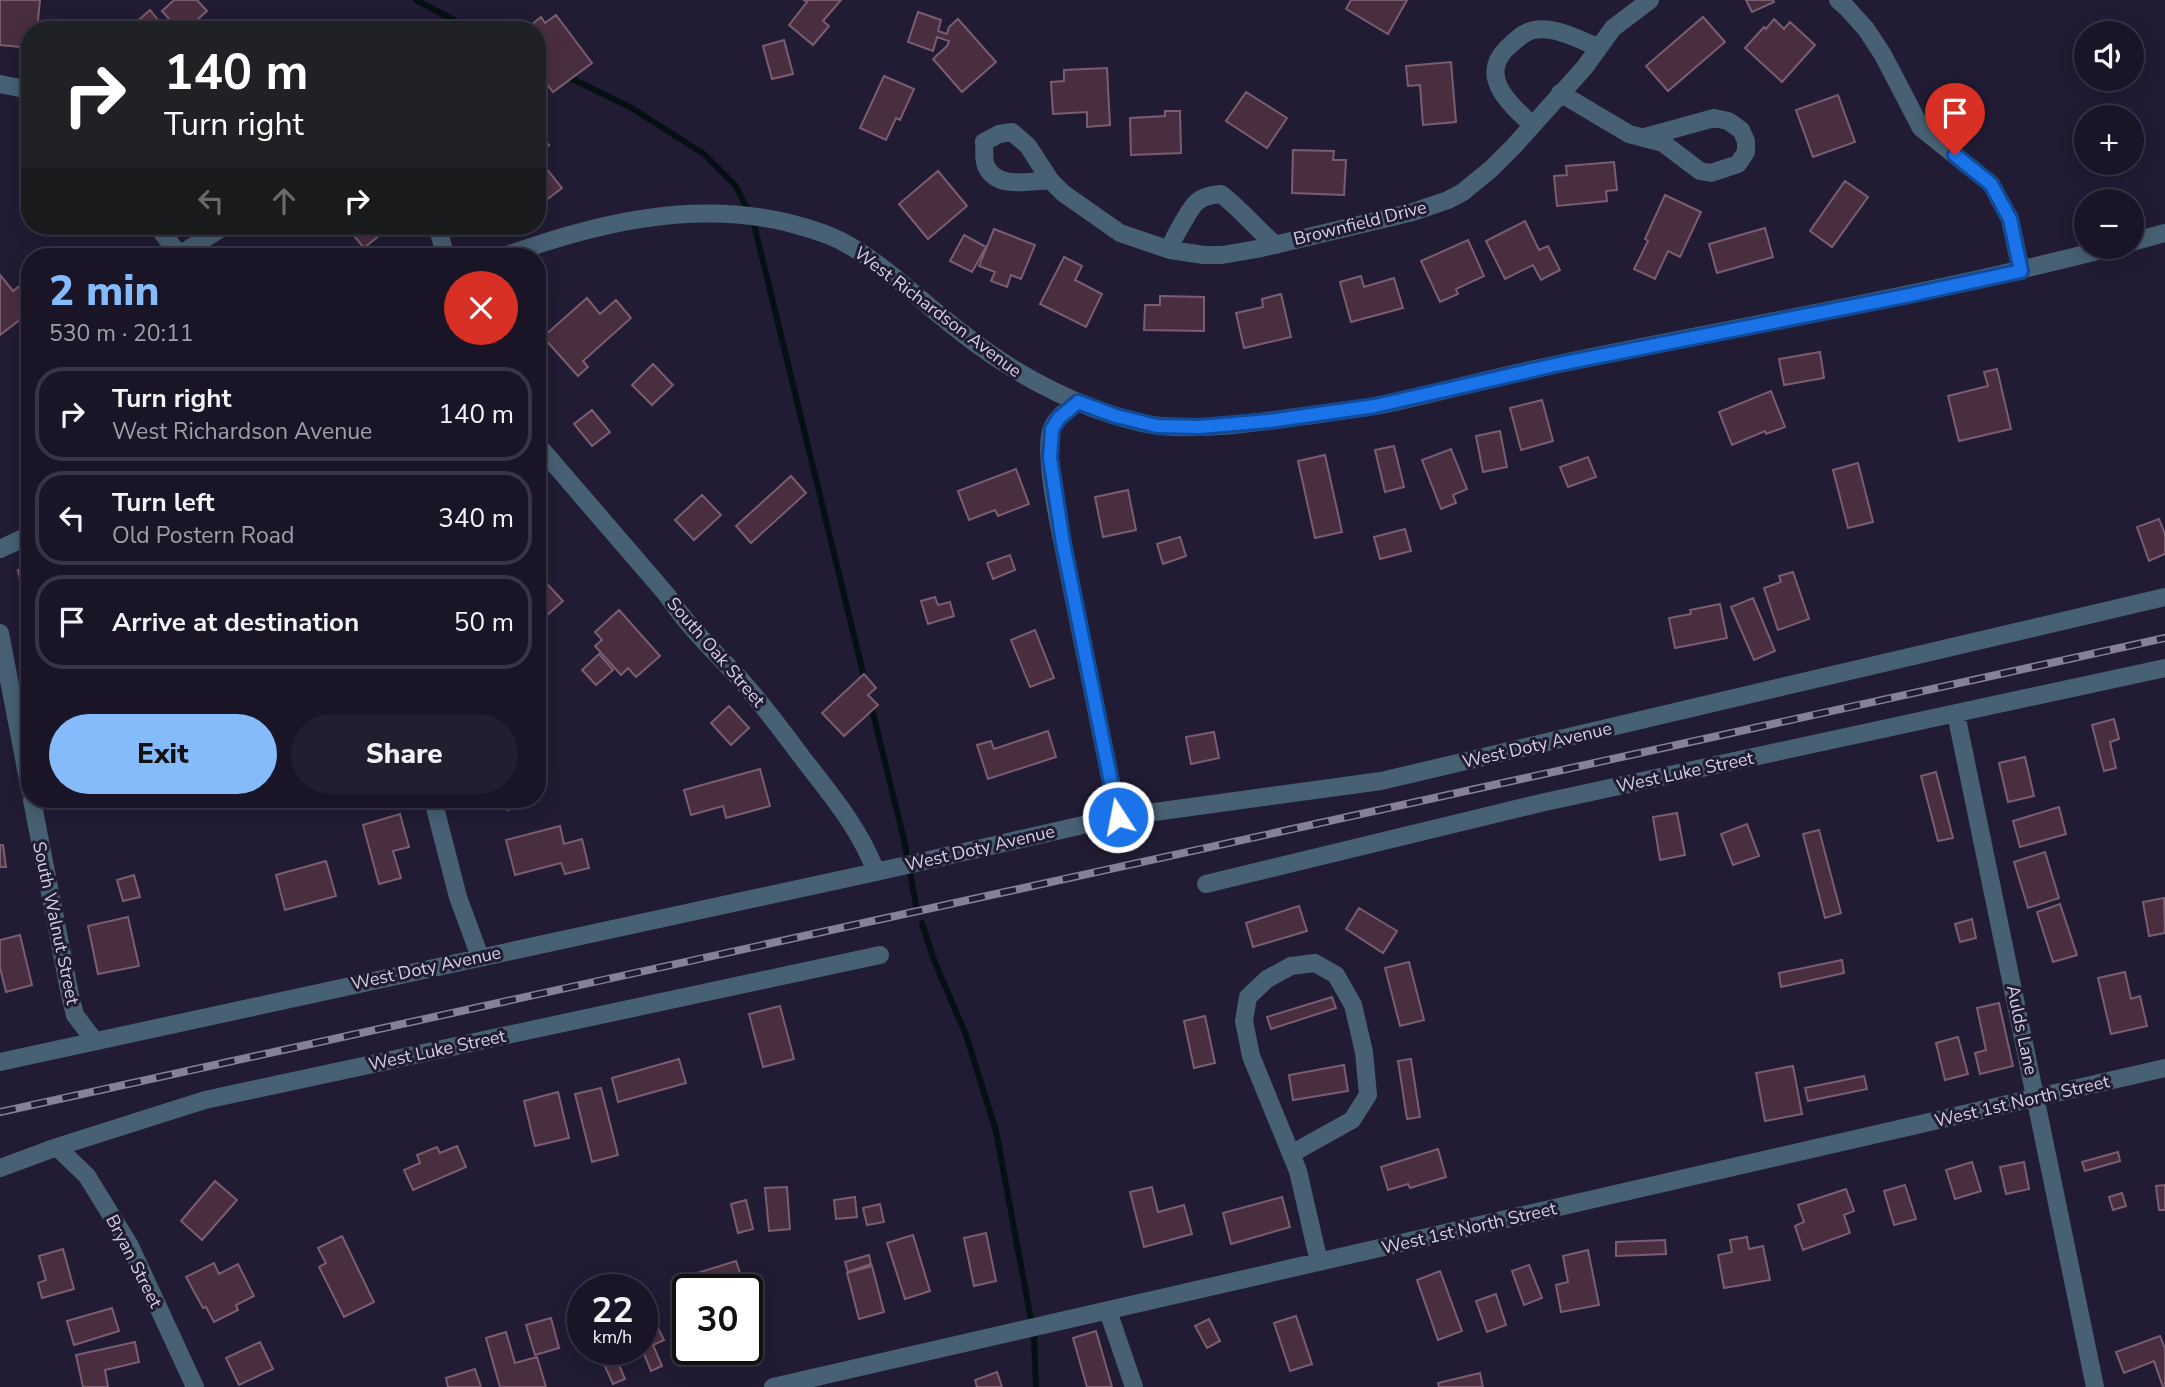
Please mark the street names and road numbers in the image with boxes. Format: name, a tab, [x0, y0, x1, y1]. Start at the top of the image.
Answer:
street label: Brownfield Drive	[1291, 195, 1429, 251]
street label: West Richardson Avenue	[849, 241, 1027, 383]
street label: South Oak Street	[662, 592, 771, 713]
street label: West Doty Avenue	[1460, 716, 1614, 774]
street label: West Luke Street	[1614, 746, 1756, 798]
street label: West Doty Avenue	[903, 819, 1057, 877]
street label: South Walnut Street	[27, 839, 85, 1008]
street label: West Doty Avenue	[349, 940, 503, 996]
street label: Aulds Lane	[2001, 983, 2043, 1077]
street label: West Luke Street	[366, 1024, 508, 1076]
street label: West 1st North Street	[1932, 1069, 2112, 1133]
street label: West 1st North Street	[1379, 1196, 1559, 1260]
street label: Bryan Street	[100, 1210, 168, 1312]

